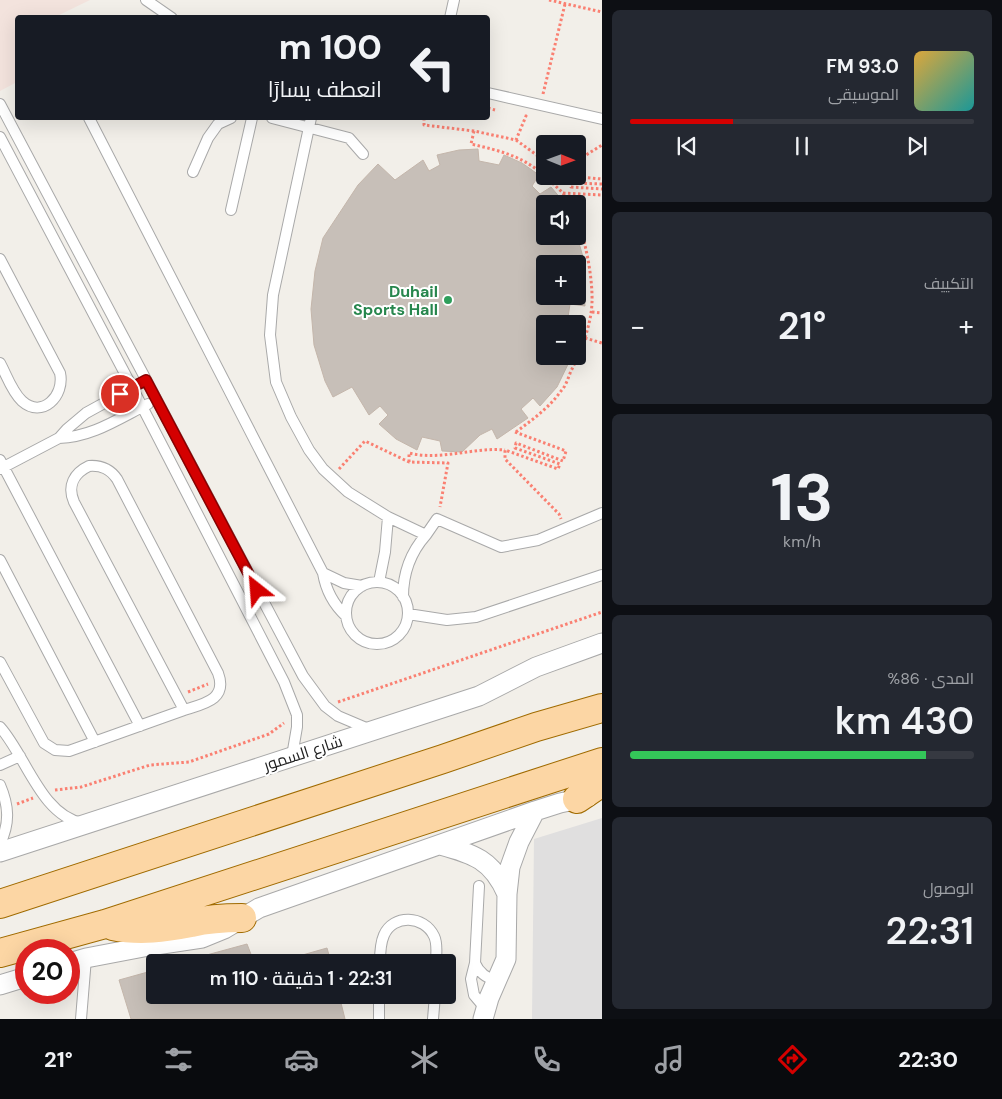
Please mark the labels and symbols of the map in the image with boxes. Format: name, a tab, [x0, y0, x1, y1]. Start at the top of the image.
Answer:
north arrow	[536, 135, 586, 185]
place label: Duhail Sports Hall	[353, 281, 438, 320]
marker: Duhail Sports Hall	[442, 294, 454, 306]
pin	[99, 373, 141, 415]
position arrow	[230, 563, 282, 615]
street label: شارع السمور	[260, 730, 346, 777]
speed limit sign: 20	[15, 939, 80, 1004]

